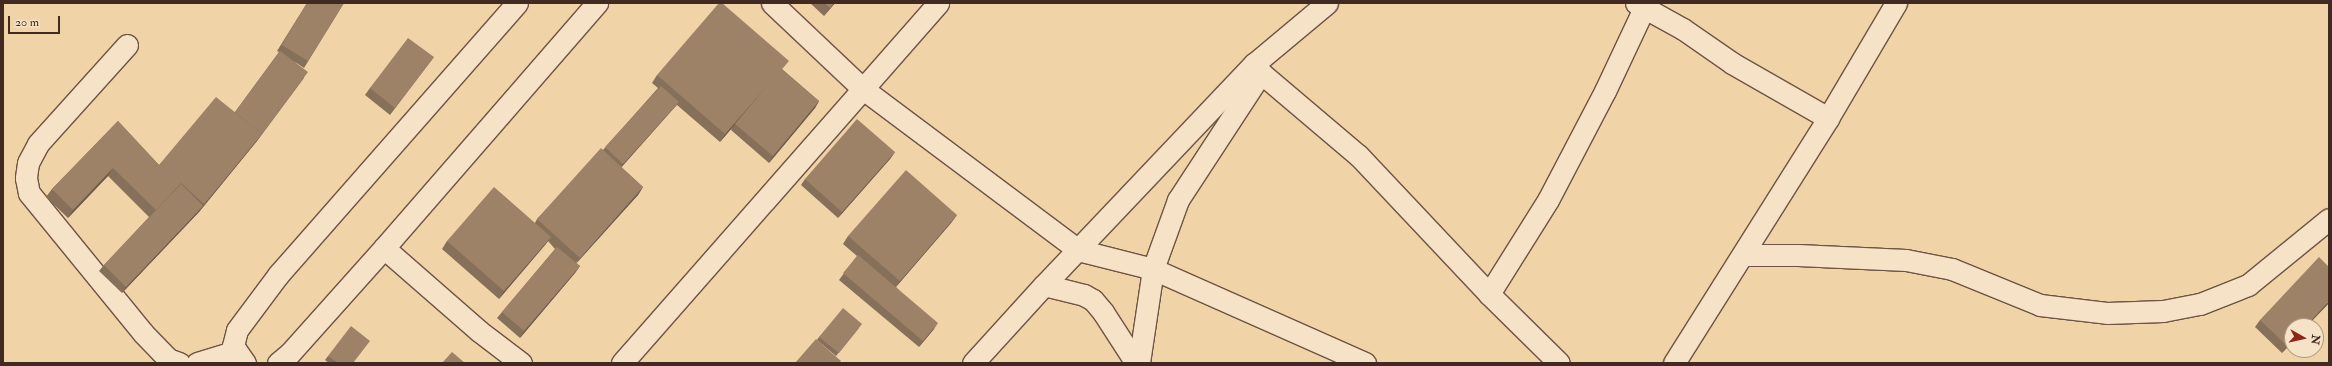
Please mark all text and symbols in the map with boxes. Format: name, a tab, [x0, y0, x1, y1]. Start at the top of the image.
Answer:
scale bar	[10, 8, 62, 34]
text: 20 m	[15, 15, 39, 30]
north arrow	[2284, 318, 2324, 358]
text: N	[2308, 334, 2323, 345]

